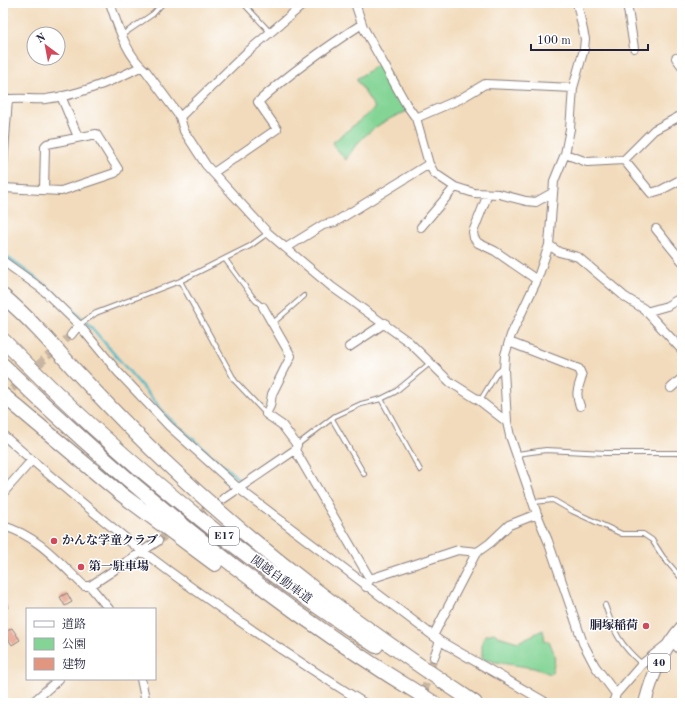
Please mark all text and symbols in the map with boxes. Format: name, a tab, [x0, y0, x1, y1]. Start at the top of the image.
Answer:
north arrow	[26, 26, 66, 66]
scale bar	[531, 26, 648, 52]
text: N	[35, 32, 48, 46]
text: 100 m	[537, 35, 571, 47]
road number: E17	[209, 527, 239, 545]
place label: かんな学童クラブ	[62, 533, 158, 547]
marker: かんな学童クラブ	[49, 536, 59, 546]
street label: 関越自動車道	[248, 552, 315, 606]
place label: 第一駐車場	[89, 559, 149, 573]
marker: 第一駐車場	[76, 562, 86, 572]
legend	[26, 608, 156, 680]
text: 道路	[62, 617, 86, 631]
place label: 胴塚稲荷	[590, 618, 638, 632]
marker: 胴塚稲荷	[641, 621, 651, 631]
text: 公園	[62, 638, 86, 651]
road number: 40	[648, 654, 670, 672]
text: 建物	[62, 657, 86, 671]

